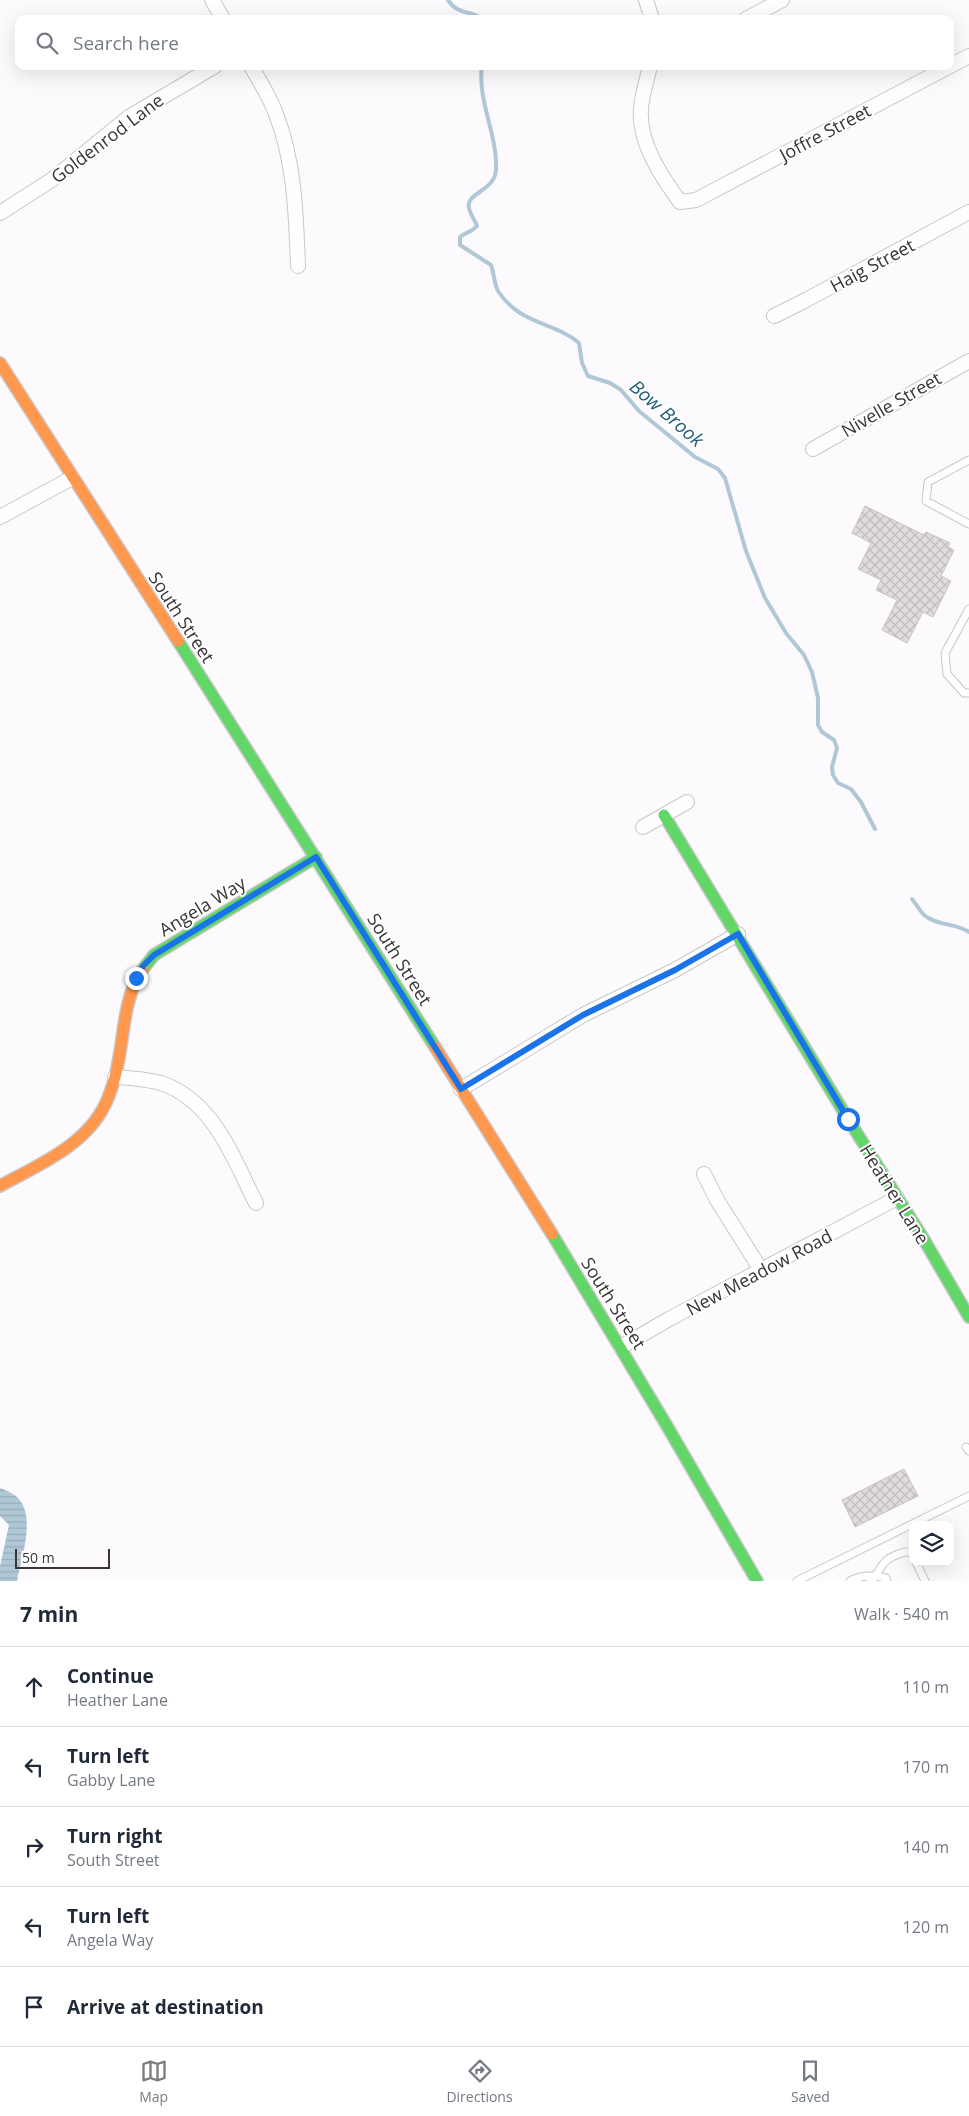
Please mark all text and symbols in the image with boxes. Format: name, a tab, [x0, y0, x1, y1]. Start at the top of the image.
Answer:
search box	[15, 15, 954, 70]
icon: search	[33, 29, 61, 57]
text: Search here	[73, 30, 179, 56]
street label: Goldenrod Lane	[46, 88, 168, 188]
street label: Joffre Street	[773, 98, 875, 167]
street label: Haig Street	[826, 233, 918, 297]
street label: Nivelle Street	[837, 366, 945, 442]
water label: Bow Brook	[624, 374, 710, 453]
street label: South Street	[144, 567, 220, 667]
street label: Angela Way	[154, 870, 251, 941]
street label: South Street	[362, 908, 438, 1010]
route end	[125, 967, 148, 990]
route start	[837, 1108, 860, 1131]
street label: Heather Lane	[855, 1140, 935, 1248]
street label: New Meadow Road	[682, 1223, 836, 1321]
street label: South Street	[576, 1252, 652, 1354]
map controls	[909, 1521, 954, 1566]
button: layers	[909, 1521, 954, 1566]
scale bar	[15, 1546, 110, 1569]
text: 50 m	[22, 1548, 55, 1567]
text: 7 min	[20, 1600, 78, 1628]
text: Walk · 540 m	[854, 1603, 949, 1625]
text: Continue	[67, 1663, 154, 1689]
icon: ahead	[20, 1673, 48, 1701]
text: 110 m	[903, 1676, 949, 1698]
text: Heather Lane	[67, 1689, 168, 1711]
text: Turn left	[67, 1743, 149, 1769]
icon: left	[20, 1753, 48, 1781]
text: 170 m	[903, 1756, 949, 1778]
text: Gabby Lane	[67, 1769, 155, 1791]
text: Turn right	[67, 1823, 162, 1849]
icon: right	[20, 1833, 48, 1861]
text: 140 m	[903, 1836, 949, 1858]
text: South Street	[67, 1849, 160, 1871]
text: Turn left	[67, 1903, 149, 1929]
icon: left	[20, 1913, 48, 1941]
text: 120 m	[903, 1916, 949, 1938]
text: Angela Way	[67, 1929, 153, 1951]
icon: arrive	[20, 1993, 48, 2021]
text: Arrive at destination	[67, 1994, 264, 2020]
tab: Map	[139, 2057, 168, 2106]
tab: Directions	[446, 2057, 513, 2106]
tab: Saved	[791, 2057, 830, 2106]

